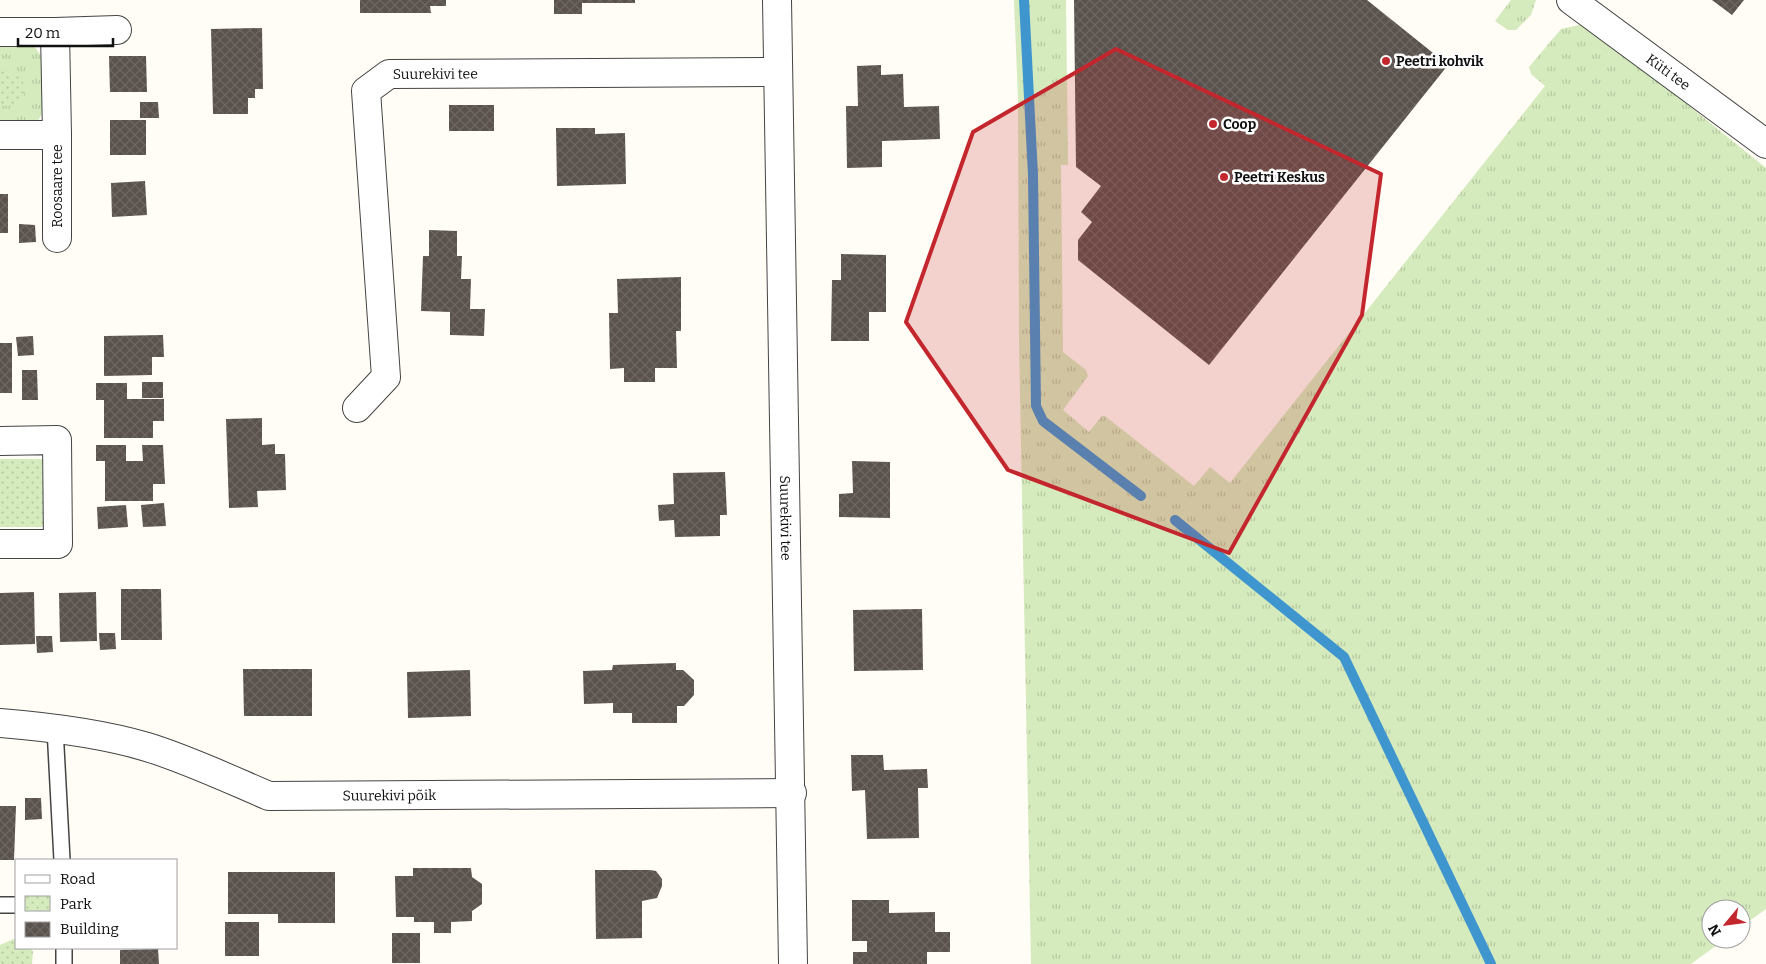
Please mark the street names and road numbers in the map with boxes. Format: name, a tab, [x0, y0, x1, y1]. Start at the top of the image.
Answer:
street label: Küti tee	[1643, 50, 1693, 94]
street label: Suurekivi tee	[393, 66, 478, 83]
street label: Roosaare tee	[49, 144, 66, 228]
street label: Suurekivi tee	[776, 475, 794, 561]
street label: Suurekivi põik	[342, 787, 436, 805]

